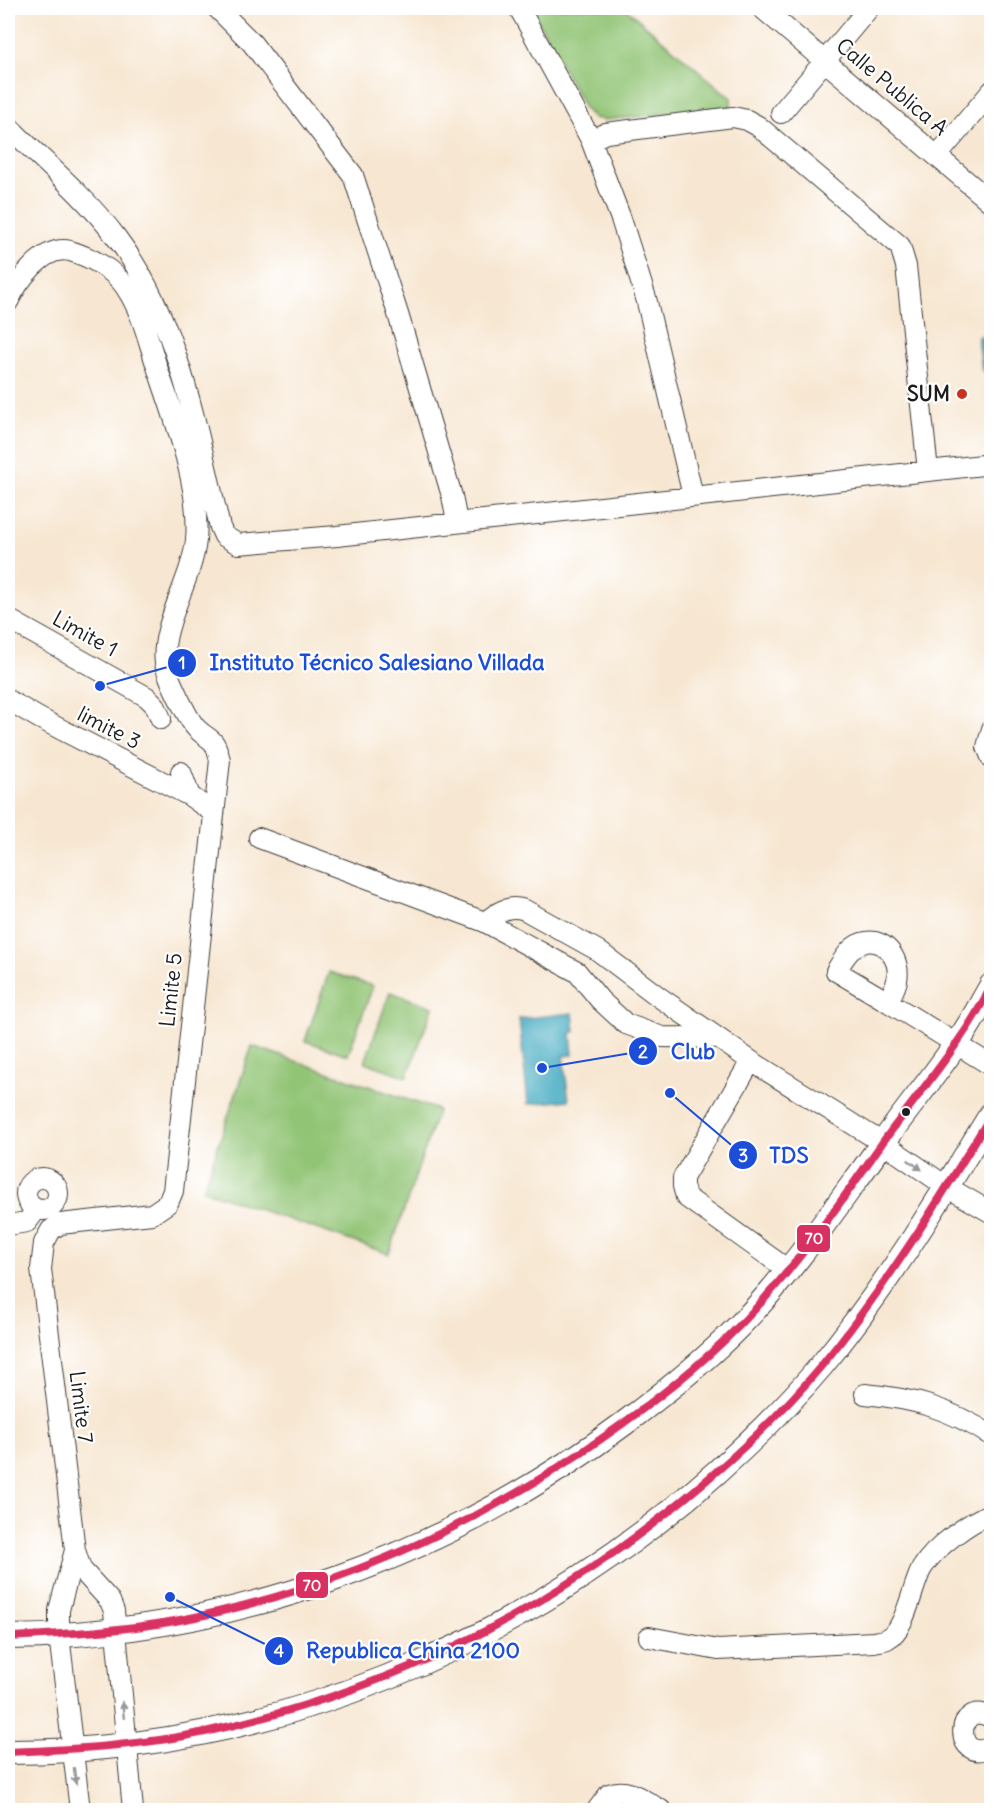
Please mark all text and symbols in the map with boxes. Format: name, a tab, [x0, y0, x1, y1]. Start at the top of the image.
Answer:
street label: Calle Publica A	[831, 32, 954, 141]
place label: SUM	[907, 380, 950, 407]
marker: SUM	[955, 387, 969, 401]
street label: Limite 1	[48, 605, 123, 663]
callout: Instituto Técnico Salesiano Villada	[167, 643, 556, 683]
text: Instituto Técnico Salesiano Villada	[209, 648, 545, 676]
text: 1	[178, 651, 186, 674]
street label: limite 3	[73, 700, 145, 755]
street label: Limite 5	[153, 951, 188, 1028]
callout: Club	[628, 1031, 727, 1071]
text: Club	[671, 1037, 715, 1065]
text: 2	[638, 1040, 648, 1063]
unlabelled marker	[900, 1106, 912, 1118]
callout: TDS	[728, 1135, 821, 1175]
text: TDS	[769, 1141, 809, 1169]
text: 3	[738, 1144, 748, 1167]
one-way arrow	[906, 1159, 922, 1171]
line badge: 70	[796, 1224, 831, 1253]
text: 70	[805, 1228, 823, 1248]
street label: Limite 7	[64, 1369, 99, 1445]
line badge: 70	[295, 1571, 329, 1599]
text: 70	[303, 1575, 321, 1595]
callout: Republica China 2100	[264, 1631, 532, 1671]
text: Republica China 2100	[306, 1636, 520, 1664]
text: 4	[274, 1639, 285, 1662]
one-way arrow	[118, 1701, 128, 1720]
one-way arrow	[71, 1767, 80, 1786]

